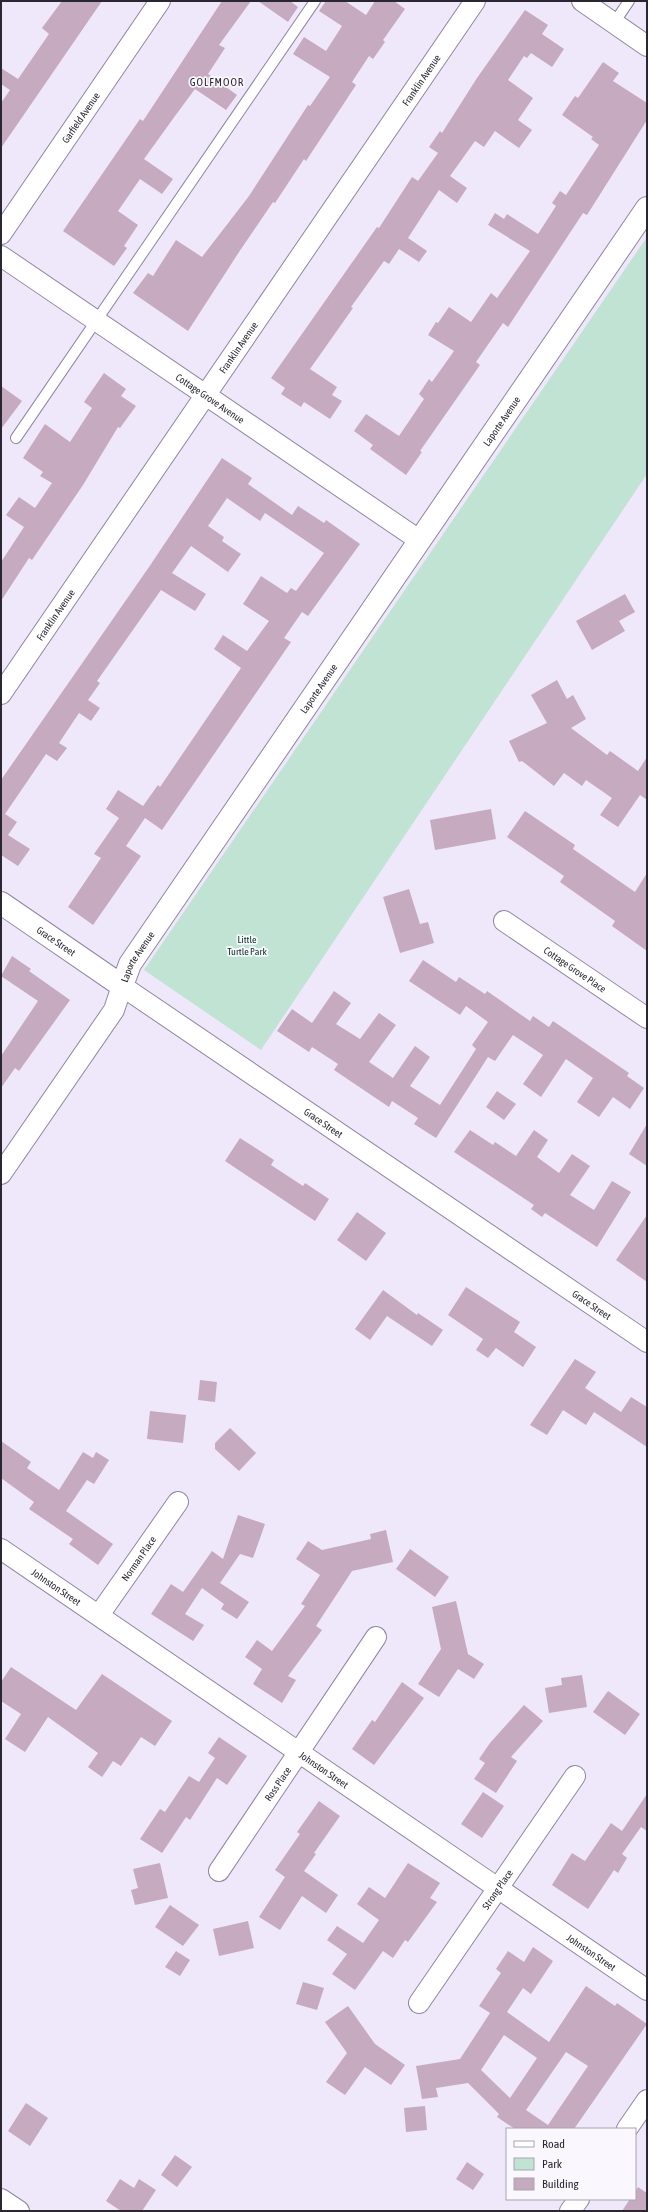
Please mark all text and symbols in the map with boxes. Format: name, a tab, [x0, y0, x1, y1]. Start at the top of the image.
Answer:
street label: Franklin Avenue	[400, 52, 443, 108]
district label: GOLFMOOR	[190, 76, 244, 88]
street label: Garfield Avenue	[59, 90, 102, 145]
street label: Franklin Avenue	[217, 319, 260, 375]
street label: Cottage Grove Avenue	[174, 371, 247, 426]
street label: Laporte Avenue	[481, 394, 522, 448]
street label: Franklin Avenue	[34, 587, 77, 642]
street label: Laporte Avenue	[298, 661, 339, 715]
street label: Grace Street	[35, 924, 78, 958]
street label: Laporte Avenue	[118, 929, 157, 984]
park label: Little Turtle Park	[227, 934, 267, 957]
street label: Cottage Grove Place	[542, 944, 609, 995]
street label: Grace Street	[302, 1106, 345, 1140]
street label: Grace Street	[570, 1288, 613, 1322]
street label: Norman Place	[119, 1534, 158, 1583]
street label: Johnston Street	[30, 1566, 83, 1607]
street label: Johnston Street	[297, 1749, 351, 1790]
street label: Ross Place	[262, 1764, 293, 1803]
street label: Strong Place	[480, 1867, 515, 1911]
street label: Johnston Street	[565, 1932, 618, 1973]
legend	[506, 2128, 636, 2200]
text: Road	[542, 2137, 565, 2151]
text: Park	[542, 2157, 563, 2171]
text: Building	[542, 2177, 580, 2191]

